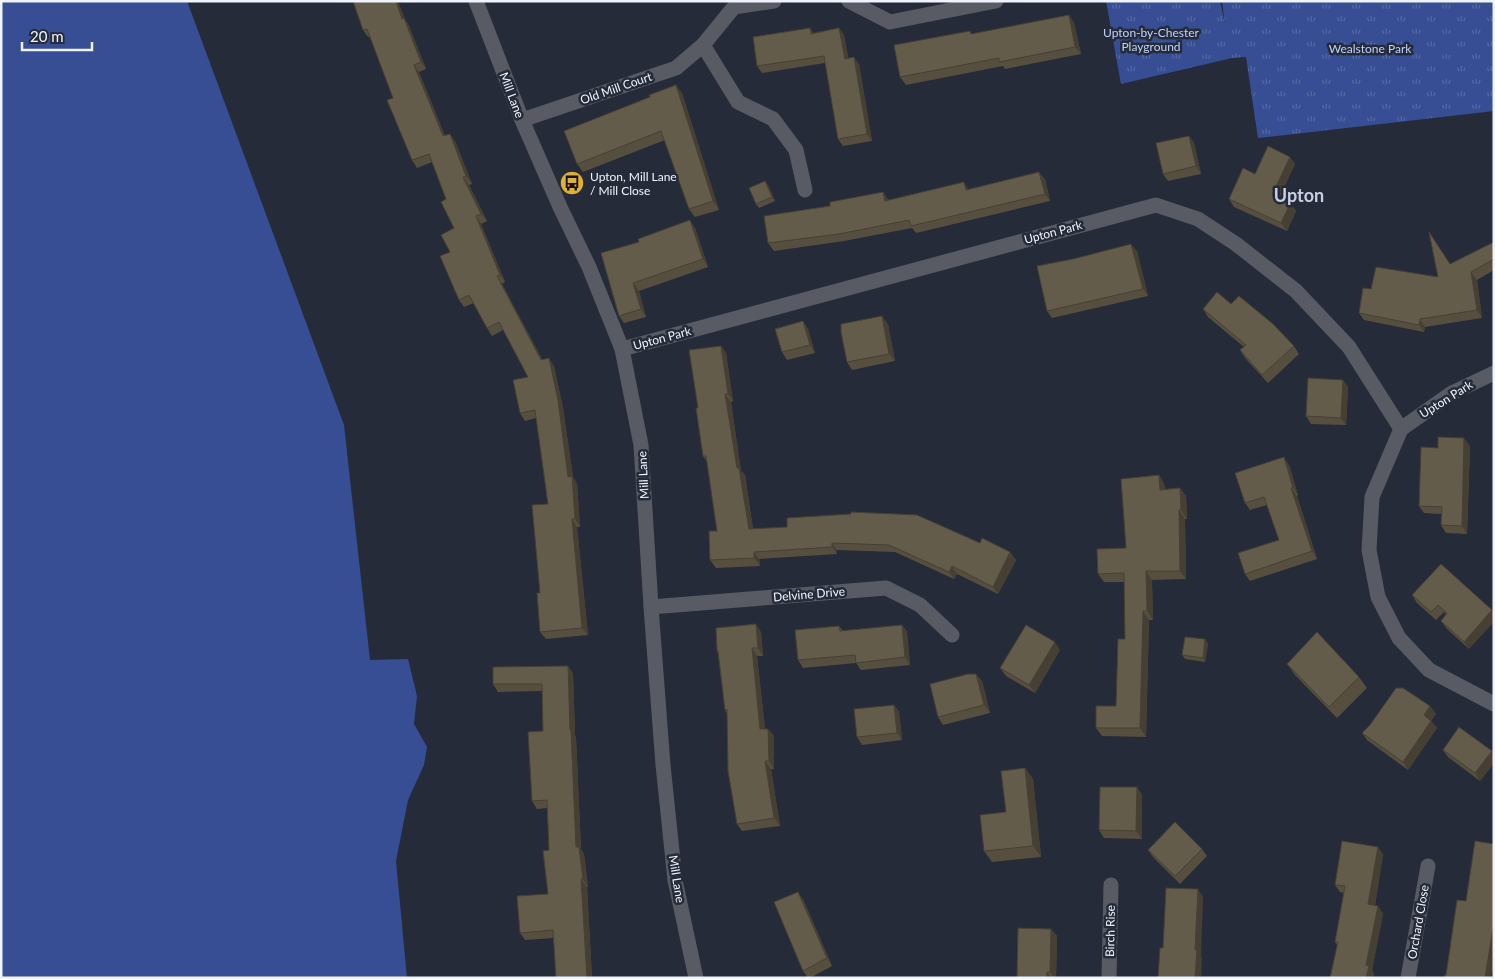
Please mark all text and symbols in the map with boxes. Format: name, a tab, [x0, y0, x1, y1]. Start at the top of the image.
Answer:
scale bar	[22, 20, 92, 52]
park label: Upton-by-Chester Playground	[1103, 25, 1200, 54]
text: 20 m	[30, 27, 64, 45]
park label: Wealstone Park	[1329, 41, 1412, 56]
street label: Old Mill Court	[578, 69, 654, 107]
street label: Mill Lane	[496, 70, 528, 120]
place label: Upton, Mill Lane / Mill Close	[590, 169, 677, 198]
bus stop icon: Upton, Mill Lane / Mill Close	[559, 170, 585, 196]
district label: Upton	[1274, 184, 1324, 206]
street label: Upton Park	[1022, 217, 1085, 247]
street label: Upton Park	[631, 323, 694, 353]
street label: Upton Park	[1417, 376, 1476, 421]
street label: Mill Lane	[634, 451, 652, 499]
street label: Delvine Drive	[772, 583, 846, 605]
street label: Mill Lane	[666, 854, 688, 904]
street label: Orchard Close	[1404, 884, 1432, 960]
street label: Birch Rise	[1102, 905, 1118, 957]

